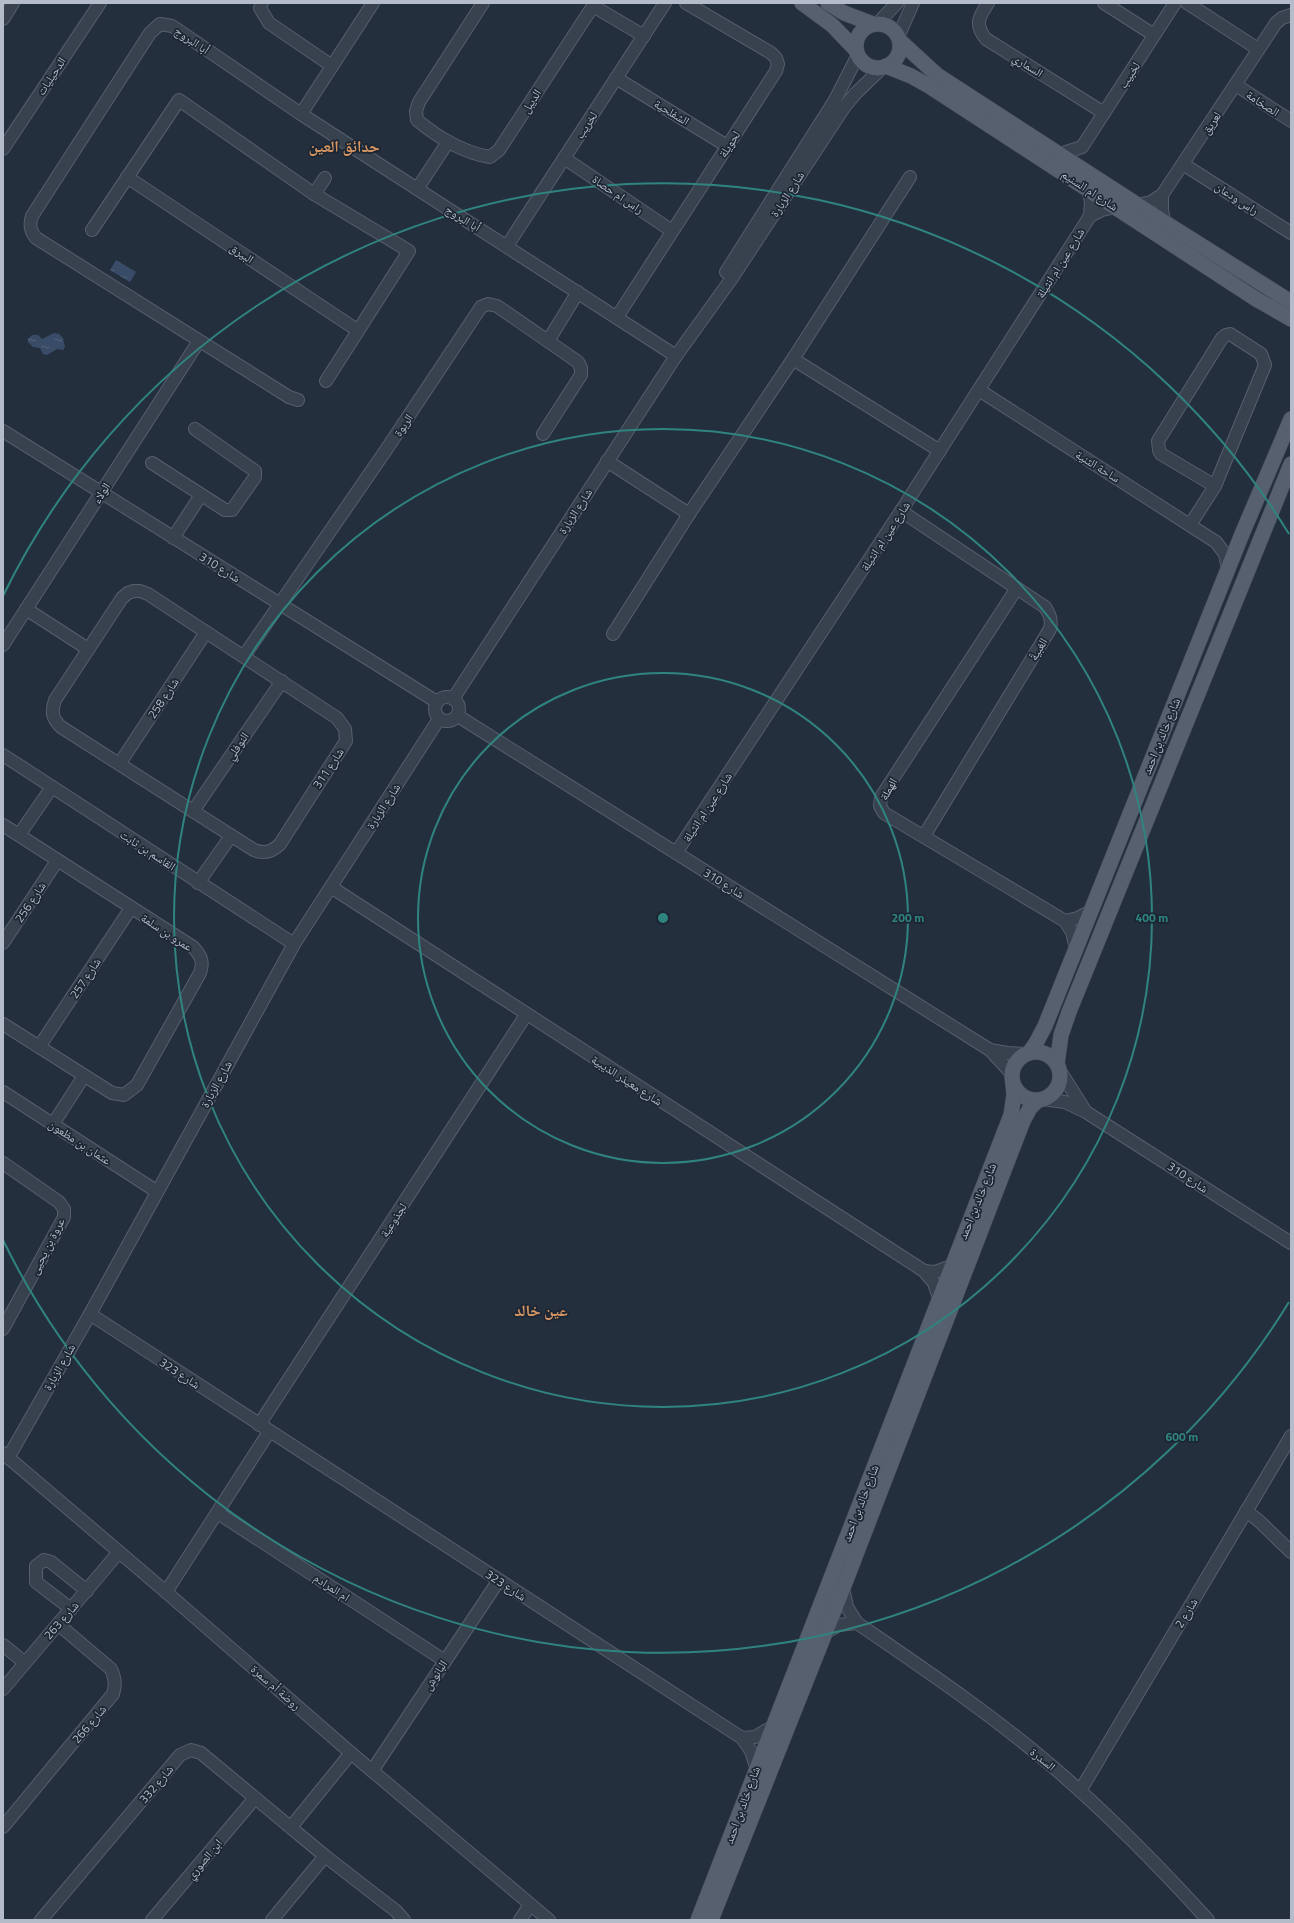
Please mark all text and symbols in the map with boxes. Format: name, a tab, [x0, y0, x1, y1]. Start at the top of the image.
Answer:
street label: أبا البروج	[171, 21, 214, 59]
street label: السماري	[1008, 48, 1047, 83]
street label: الدحيليات	[31, 53, 71, 99]
street label: لخبيب	[1113, 58, 1145, 92]
street label: الديبل	[516, 85, 546, 117]
street label: الصخامة	[1242, 85, 1284, 121]
street label: الشفلحية	[651, 94, 694, 130]
street label: لخريب	[570, 108, 602, 142]
street label: لعريق	[1196, 108, 1226, 138]
street label: لحويلة	[713, 127, 745, 161]
district label: حدائق العين	[308, 134, 380, 158]
street label: شارع ام السنيم	[1058, 165, 1122, 216]
street label: شارع الزبارة	[765, 167, 809, 221]
street label: راس ام حصاة	[588, 170, 648, 218]
street label: راس ودعان	[1211, 177, 1263, 220]
street label: أبا البروج	[441, 200, 485, 236]
street label: شارع عين ام انثيلة	[1031, 224, 1089, 302]
street label: البيرق	[226, 238, 258, 268]
street label: الربوة	[388, 410, 418, 440]
street label: ساحة الثنية	[1072, 445, 1124, 487]
street label: الولاء	[87, 478, 115, 508]
street label: شارع الزبارة	[553, 484, 597, 538]
street label: شارع عين ام انثيلة	[855, 497, 915, 575]
street label: شارع 310	[196, 547, 244, 587]
street label: الغبيةّ	[1024, 634, 1052, 664]
street label: شارع 258	[143, 674, 183, 722]
street label: شارع خالد بن احمد	[1137, 695, 1185, 777]
street label: النوفلي	[221, 728, 254, 765]
street label: شارع 311	[308, 744, 348, 792]
street label: شارع عين ام انثيلة	[677, 768, 737, 846]
street label: الهملة	[874, 774, 902, 804]
street label: شارع الزبارة	[361, 779, 405, 833]
street label: القاسم بن ثابت	[116, 825, 180, 875]
street label: شارع 310	[700, 863, 748, 903]
street label: شارع 256	[10, 878, 50, 926]
street label: عمرو بن سلمة	[137, 908, 197, 956]
text: 200 m	[892, 908, 924, 927]
text: 400 m	[1136, 908, 1168, 927]
centre of rings	[656, 911, 670, 925]
street label: شارع 257	[65, 954, 105, 1002]
street label: شارع معيذر الذيبية	[588, 1050, 666, 1110]
street label: شارع الزبارة	[195, 1057, 237, 1111]
street label: عثمان بن مظعون	[45, 1115, 115, 1169]
street label: شارع 310	[1164, 1157, 1212, 1197]
street label: شارع خالد بن احمد	[953, 1160, 1001, 1242]
street label: لجذوعية	[375, 1199, 411, 1241]
street label: عروة بن يحيى	[25, 1214, 69, 1278]
district label: عين خالد	[514, 1298, 568, 1322]
street label: شارع الزبارة	[38, 1340, 80, 1394]
street label: شارع 323	[156, 1353, 204, 1393]
text: 600 m	[1166, 1427, 1198, 1446]
street label: شارع خالد بن احمد	[837, 1462, 883, 1544]
street label: شارع 323	[482, 1565, 530, 1605]
street label: ام المرادم	[310, 1568, 354, 1606]
street label: شارع 2	[1170, 1594, 1202, 1632]
street label: شارع 263	[39, 1596, 83, 1643]
street label: البانوش	[418, 1656, 452, 1694]
street label: روضة أم سمرة	[246, 1660, 306, 1715]
street label: شارع 266	[67, 1700, 111, 1748]
street label: السدرة	[1026, 1743, 1060, 1775]
street label: شارع 332	[134, 1760, 178, 1808]
street label: شارع خالد بن احمد	[719, 1764, 765, 1846]
street label: ابن الصوري	[181, 1834, 228, 1884]

